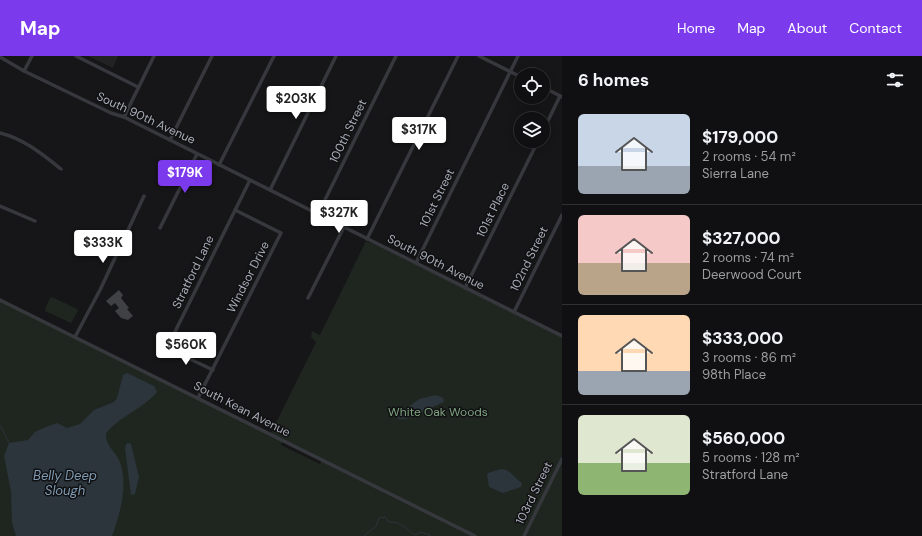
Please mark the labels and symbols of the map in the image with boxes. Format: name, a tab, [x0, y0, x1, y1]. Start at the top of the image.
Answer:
pin: $203K	[268, 86, 324, 120]
street label: South 90th Avenue	[94, 88, 198, 148]
street label: 100th Street	[326, 96, 370, 166]
pin: $317K	[391, 117, 447, 151]
pin: $179K	[157, 160, 213, 194]
street label: 101st Street	[416, 166, 458, 230]
street label: 101st Place	[473, 180, 513, 240]
pin: $327K	[311, 200, 367, 234]
street label: 102nd Street	[506, 224, 552, 294]
pin: $333K	[75, 230, 131, 264]
street label: South 90th Avenue	[385, 231, 487, 294]
street label: Stratford Lane	[168, 233, 218, 311]
street label: Windsor Drive	[223, 238, 273, 315]
pin: $560K	[158, 332, 214, 366]
street label: South Kean Avenue	[191, 378, 293, 440]
park label: White Oak Woods	[388, 404, 488, 420]
street label: 103rd Street	[512, 459, 556, 527]
water label: Belly Deep Slough	[33, 467, 97, 499]

